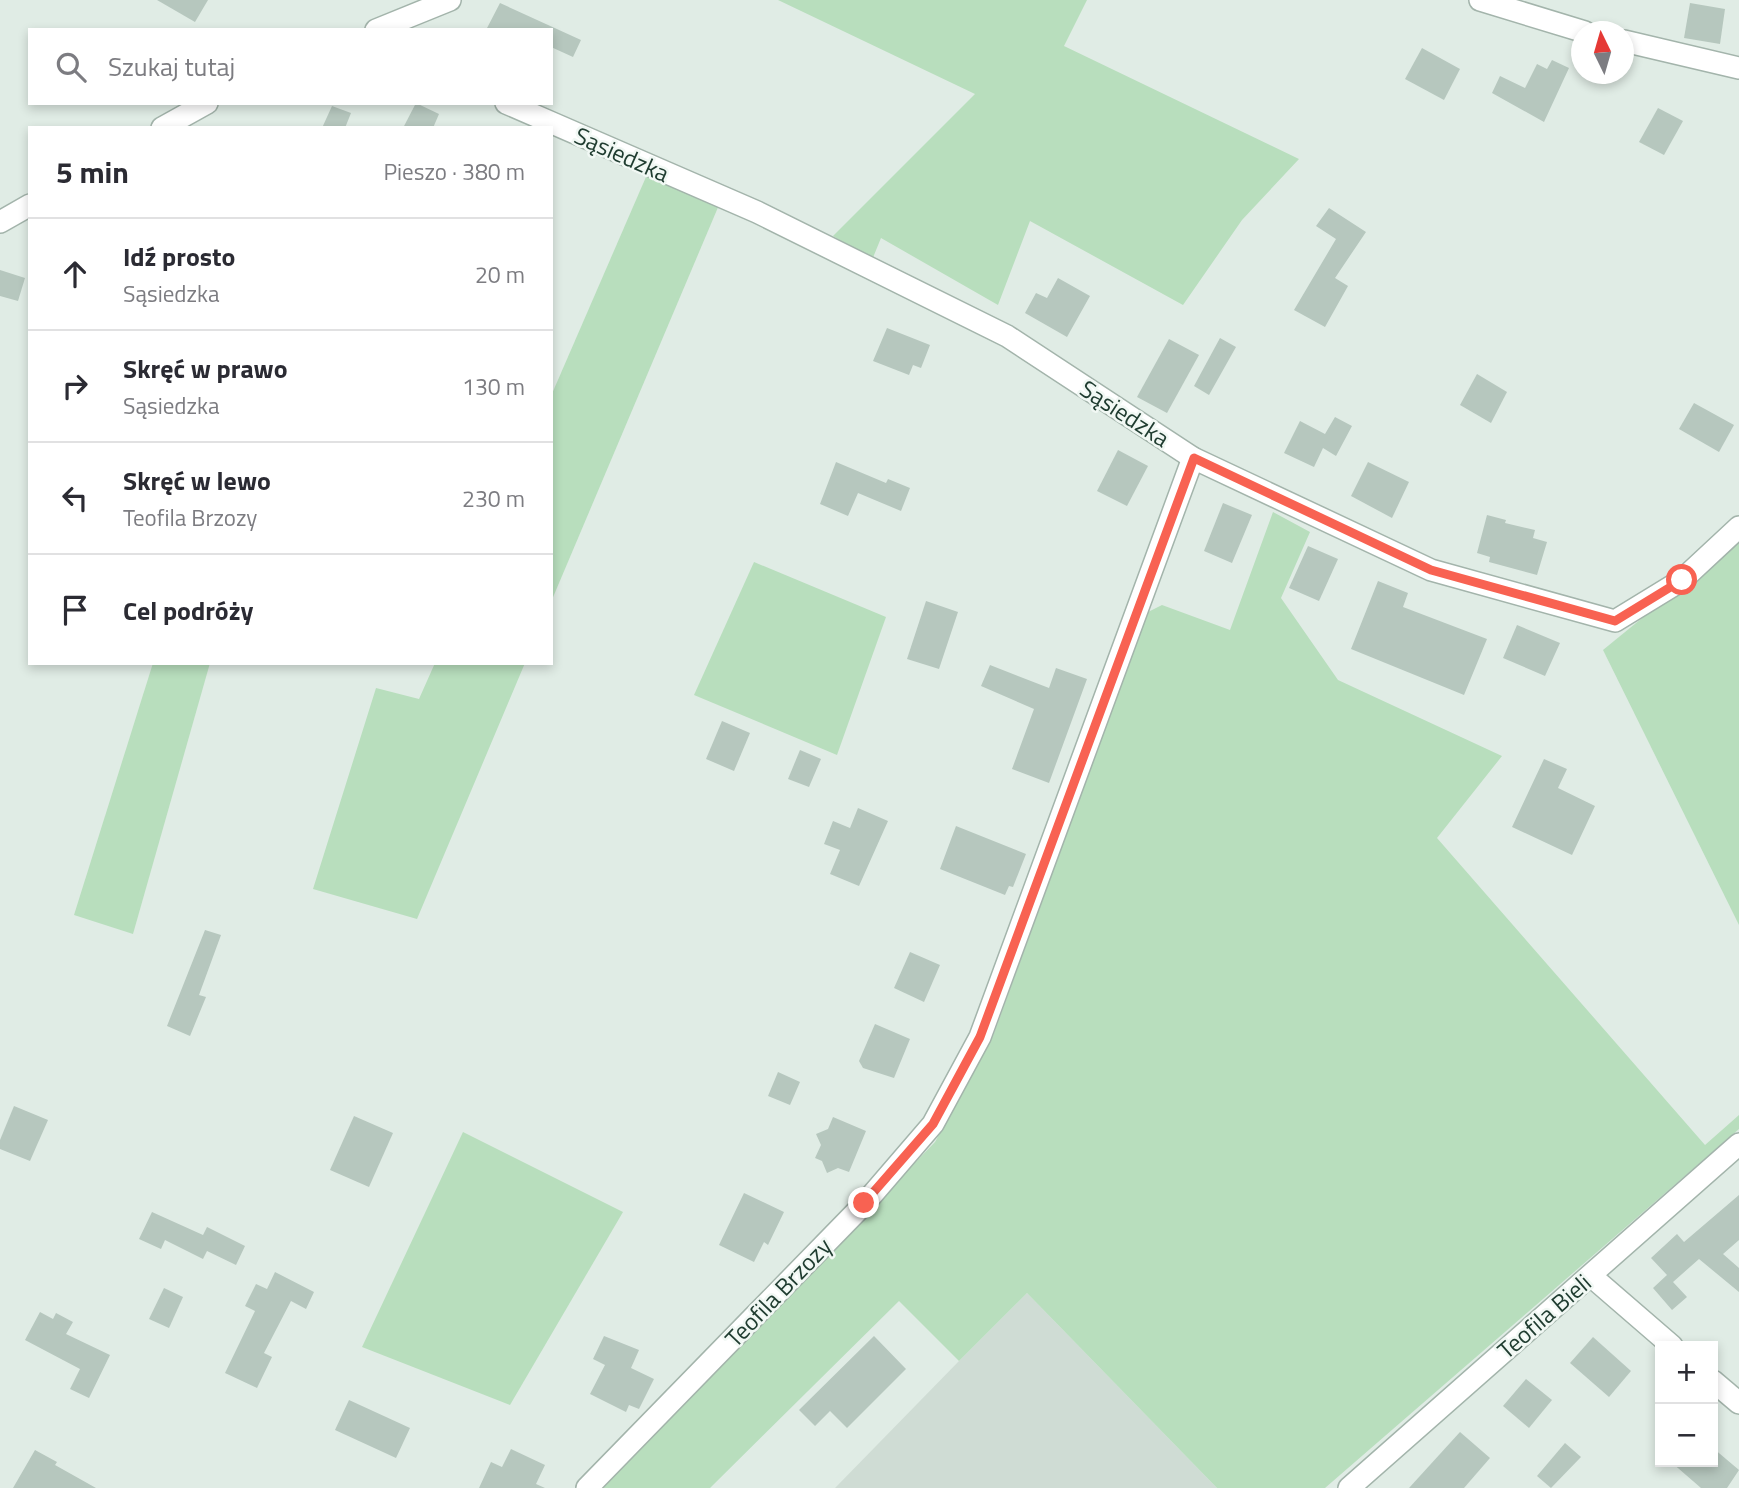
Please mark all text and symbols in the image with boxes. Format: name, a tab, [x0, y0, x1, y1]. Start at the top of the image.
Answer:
north arrow	[1571, 21, 1634, 84]
search box	[28, 28, 553, 105]
text: Szukaj tutaj	[108, 47, 235, 86]
icon: search	[52, 48, 90, 86]
street label: Sąsiedzka	[569, 117, 675, 191]
text: 5 min	[56, 149, 129, 195]
text: Pieszo · 380 m	[383, 154, 525, 189]
text: Idź prosto	[123, 237, 235, 276]
icon: ahead	[56, 255, 94, 293]
text: 20 m	[475, 257, 525, 292]
text: Sąsiedzka	[123, 276, 219, 311]
text: Skręć w prawo	[123, 349, 288, 388]
icon: right	[56, 367, 94, 405]
text: 130 m	[462, 369, 525, 404]
street label: Sąsiedzka	[1073, 371, 1177, 455]
text: Sąsiedzka	[123, 388, 219, 423]
text: Skręć w lewo	[123, 461, 271, 500]
icon: left	[56, 479, 94, 517]
text: 230 m	[462, 481, 525, 516]
text: Teofila Brzozy	[123, 500, 257, 535]
route start	[1666, 564, 1697, 595]
icon: arrive	[56, 591, 94, 629]
text: Cel podróży	[123, 591, 253, 630]
route end	[848, 1187, 879, 1218]
street label: Teofila Brzozy	[716, 1229, 840, 1355]
street label: Teofila Bieli	[1489, 1265, 1599, 1367]
map controls	[1655, 1341, 1718, 1467]
button: +	[1655, 1341, 1718, 1404]
button: −	[1655, 1404, 1718, 1467]

